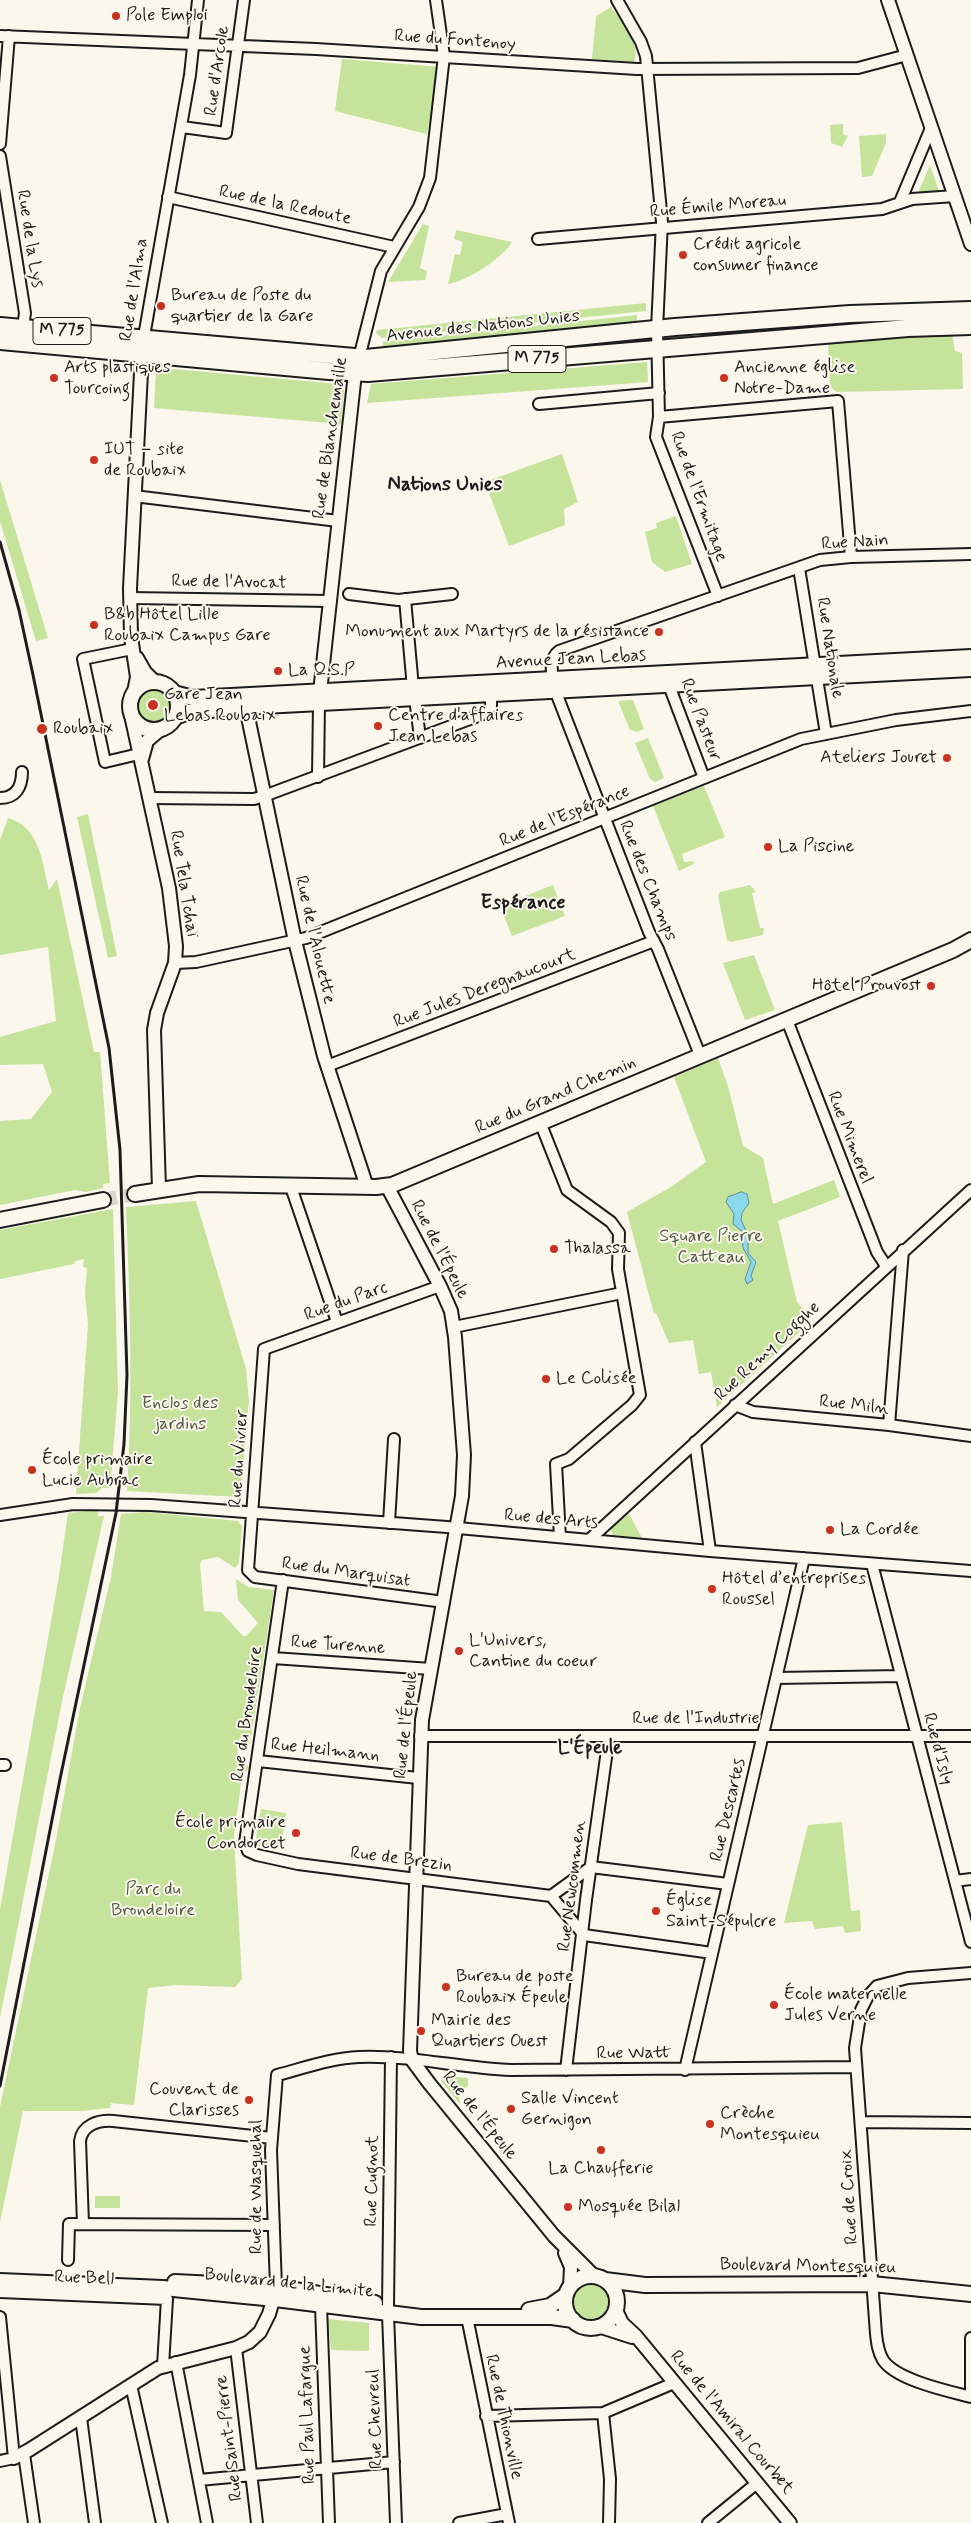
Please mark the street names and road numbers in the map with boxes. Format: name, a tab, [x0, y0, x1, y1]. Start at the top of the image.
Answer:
street label: Rue d'Arcole	[201, 25, 235, 117]
street label: Rue du Fontenoy	[393, 26, 517, 56]
street label: Rue de la Redoute	[217, 181, 353, 231]
street label: Rue de la Lys	[11, 189, 47, 289]
street label: Rue Émile Moreau	[649, 190, 787, 224]
street label: Rue de l'Alma	[116, 237, 154, 343]
street label: Avenue des Nations Unies	[385, 306, 581, 348]
road number: M 775	[33, 318, 91, 344]
road number: M 775	[508, 346, 566, 372]
street label: Rue de Blanchemaille	[309, 356, 353, 520]
street label: Rue de l'Ermitage	[664, 429, 732, 565]
street label: Rue Nain	[821, 530, 889, 556]
street label: Rue de l'Avocat	[171, 571, 287, 595]
street label: Rue Nationale	[810, 596, 848, 700]
street label: Avenue Jean Lebas	[495, 645, 647, 675]
street label: Rue Pasteur	[674, 676, 726, 764]
street label: Rue de l'Espérance	[497, 781, 633, 853]
street label: Rue des Champs	[613, 818, 681, 944]
street label: Rue Tela Tchaï	[164, 829, 202, 939]
street label: Rue de l'Alouette	[289, 874, 339, 1006]
street label: Rue Jules Deregnaucourt	[391, 944, 579, 1034]
street label: Rue du Grand Chemin	[472, 1052, 640, 1140]
street label: Rue Mimerel	[822, 1089, 876, 1187]
street label: Rue de l'Épeule	[405, 1197, 473, 1303]
street label: Rue du Parc	[302, 1277, 390, 1327]
street label: Rue Remy Cogghe	[711, 1298, 825, 1406]
street label: Rue Miln	[818, 1392, 890, 1420]
street label: Rue du Vivier	[226, 1409, 254, 1509]
street label: Rue des Arts	[503, 1505, 599, 1535]
street label: Rue du Marquisat	[280, 1553, 412, 1593]
street label: Rue Turenne	[290, 1632, 386, 1660]
street label: Rue du Brondeloire	[228, 1645, 268, 1783]
street label: Rue de l'Épeule	[391, 1670, 423, 1780]
street label: Rue de l'Industrie	[632, 1708, 760, 1730]
street label: Rue d'Isly	[917, 1711, 957, 1787]
street label: Rue Heilmann	[270, 1735, 380, 1767]
street label: Rue Descartes	[707, 1756, 751, 1864]
street label: Rue Newcommen	[554, 1819, 592, 1953]
street label: Rue de Brezin	[349, 1843, 453, 1877]
street label: Rue Watt	[597, 2043, 671, 2065]
street label: Rue de l'Épeule	[437, 2067, 521, 2165]
street label: Rue de Wasquehal	[246, 2120, 268, 2254]
street label: Rue Cugnot	[361, 2135, 385, 2227]
street label: Rue de Croix	[836, 2149, 864, 2245]
street label: Boulevard Montesquieu	[720, 2255, 896, 2279]
street label: Boulevard de la Limite	[203, 2264, 375, 2304]
street label: Rue Bell	[54, 2267, 114, 2291]
street label: Rue Paul Lafargue	[295, 2345, 321, 2485]
street label: Rue de l'Amiral Courbet	[664, 2347, 798, 2499]
street label: Rue de Thionville	[479, 2353, 527, 2481]
street label: Rue Chevreul	[363, 2369, 389, 2469]
street label: Rue Saint-Pierre	[212, 2374, 248, 2502]

